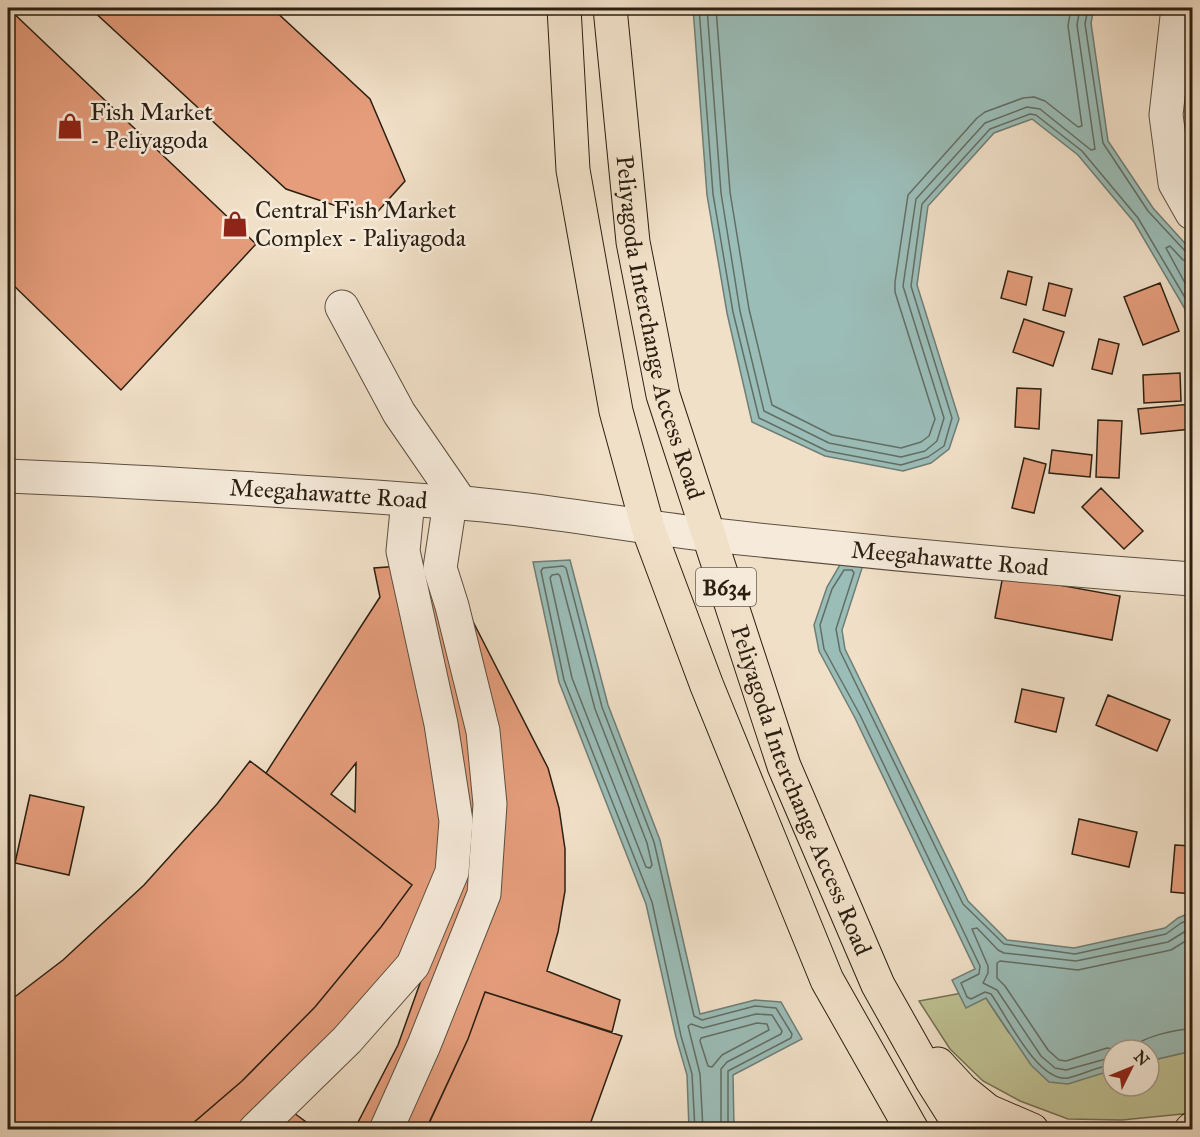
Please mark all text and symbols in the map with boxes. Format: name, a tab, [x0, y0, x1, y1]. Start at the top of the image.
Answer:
place label: Fish Market - Peliyagoda	[90, 97, 213, 155]
shop icon: Fish Market - Peliyagoda	[55, 111, 85, 141]
street label: Peliyagoda Interchange Access Road	[610, 154, 711, 503]
place label: Central Fish Market Complex - Paliyagoda	[255, 195, 467, 253]
shop icon: Central Fish Market Complex - Paliyagoda	[220, 209, 250, 239]
street label: Meegahawatte Road	[229, 472, 428, 516]
street label: Meegahawatte Road	[850, 535, 1050, 583]
road number: B634	[696, 568, 756, 606]
street label: Peliyagoda Interchange Access Road	[724, 621, 878, 960]
north arrow	[1101, 1038, 1161, 1098]
text: N	[1130, 1047, 1153, 1070]

